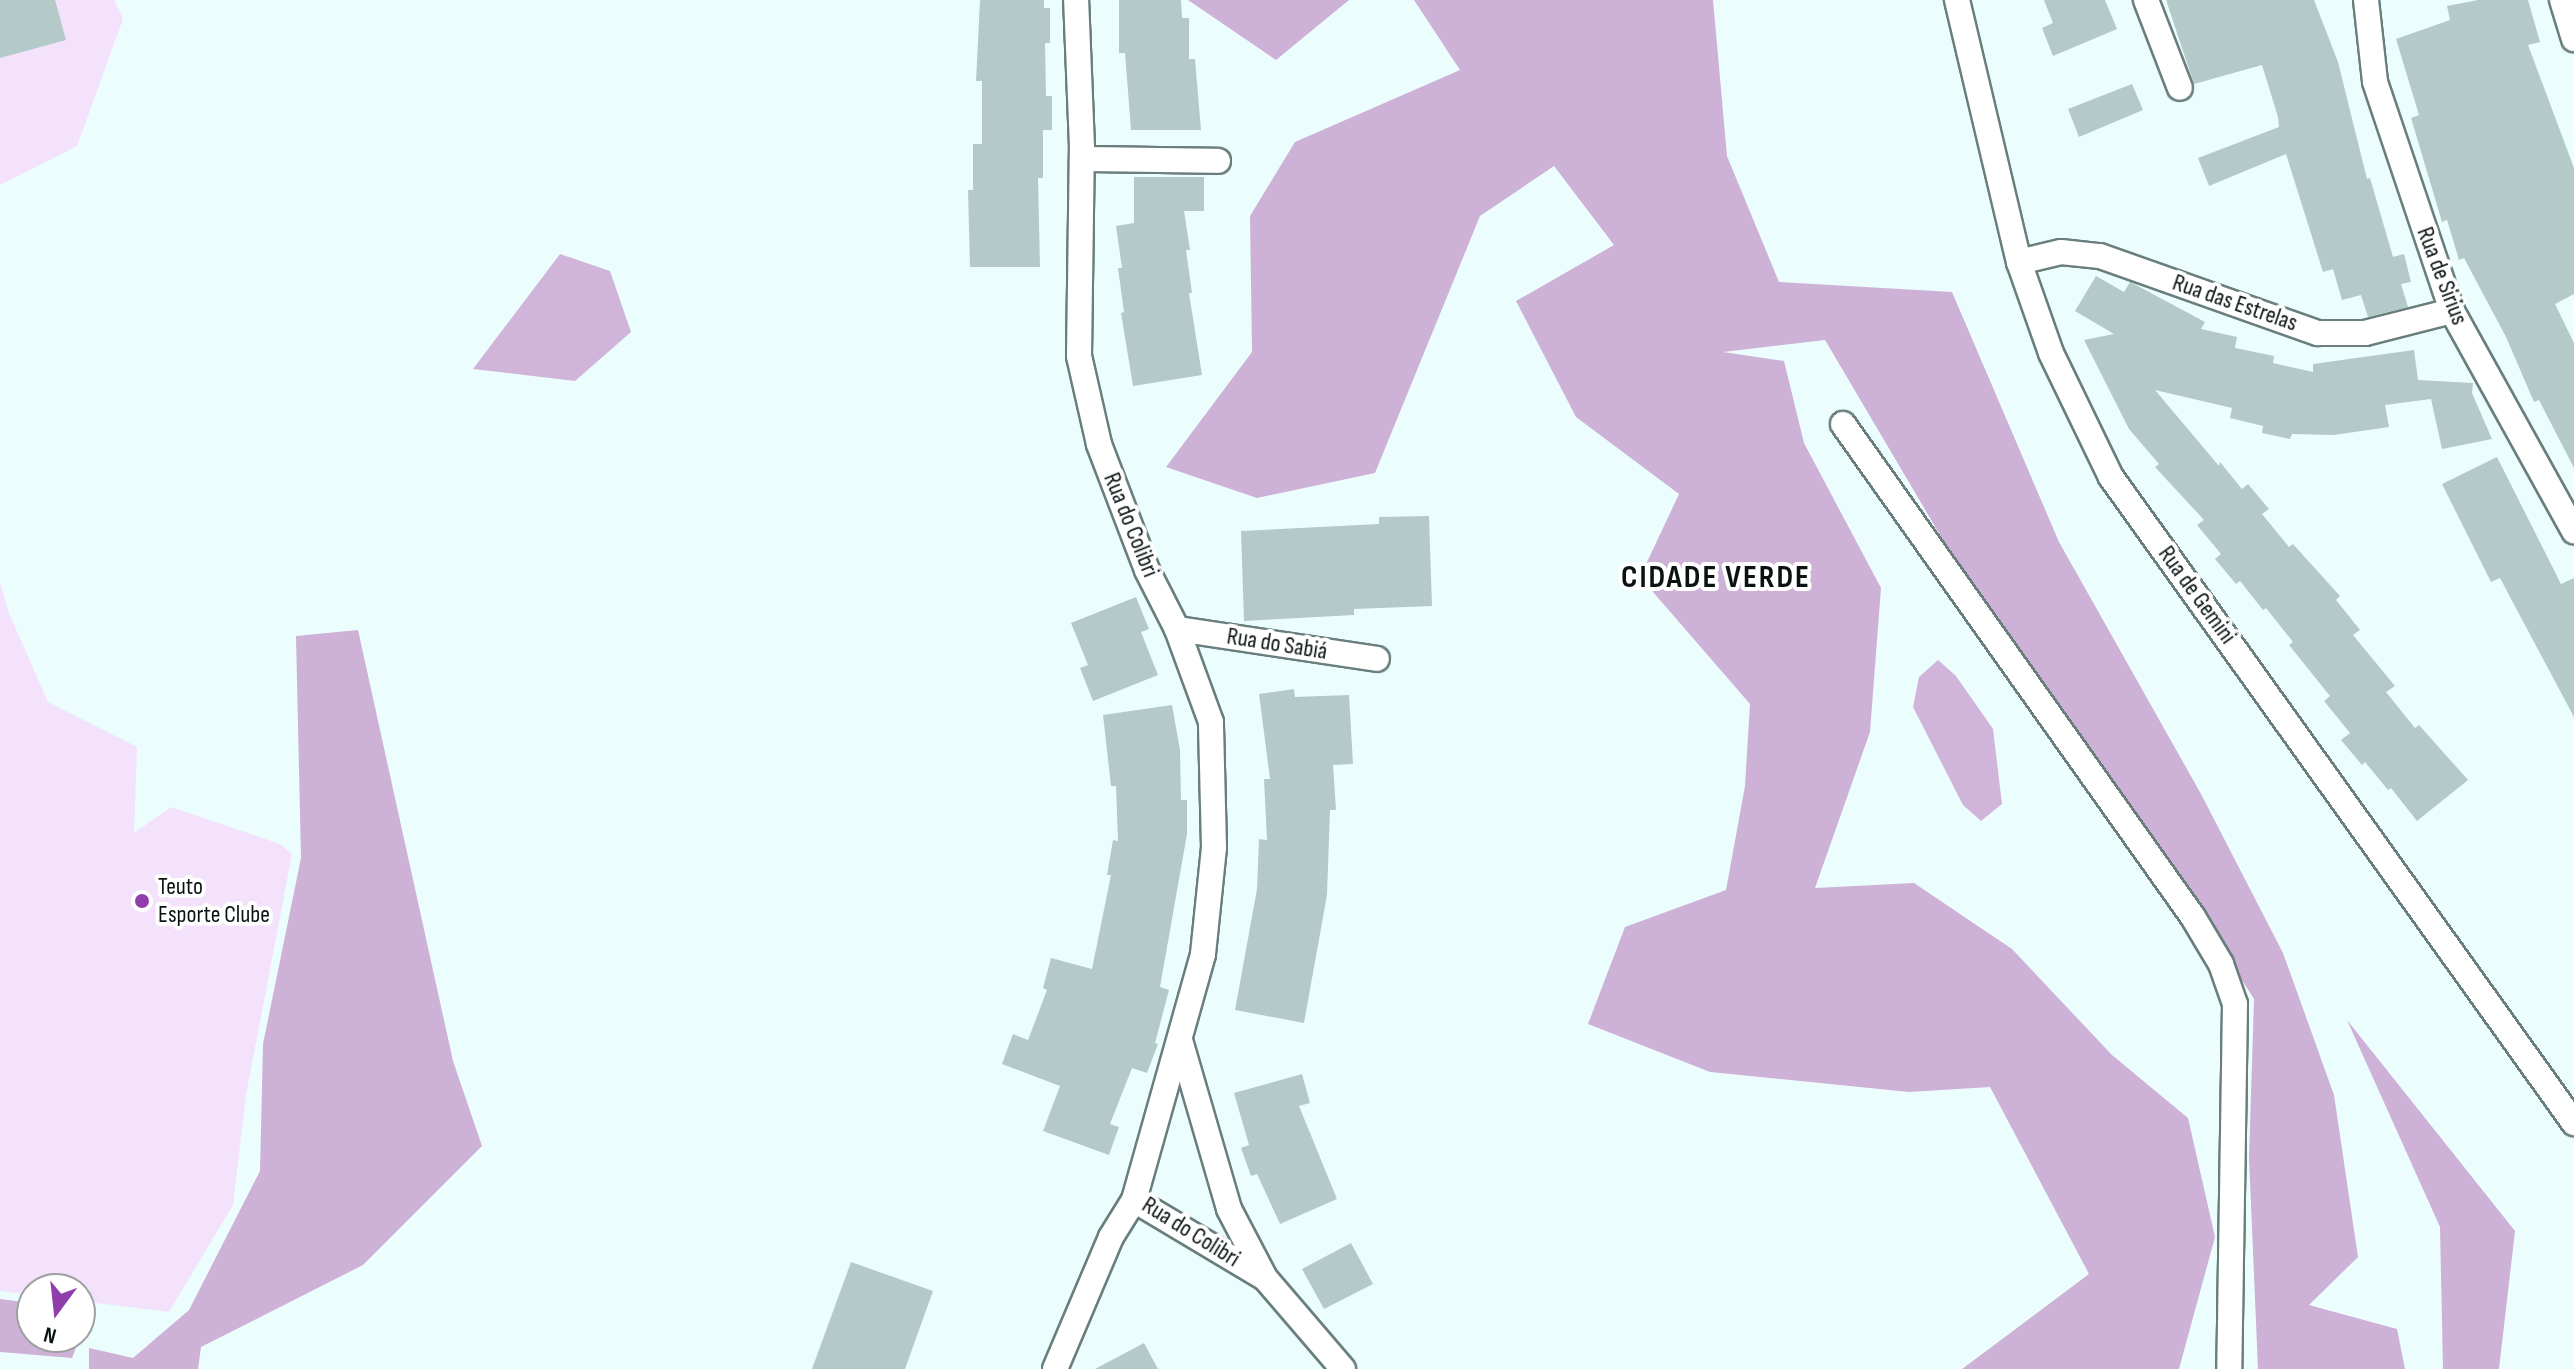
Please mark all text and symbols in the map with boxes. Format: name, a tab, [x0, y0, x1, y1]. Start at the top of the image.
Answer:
street label: Rua de Sirius	[2410, 223, 2474, 329]
street label: Rua das Estrelas	[2169, 268, 2301, 338]
street label: Rua do Colibri	[1097, 469, 1165, 581]
street label: Rua de Gemini	[2152, 540, 2242, 650]
district label: CIDADE VERDE	[1621, 559, 1811, 597]
street label: Rua do Sabiá	[1225, 622, 1329, 666]
place label: Teuto Esporte Clube	[158, 873, 270, 929]
marker: Teuto Esporte Clube	[133, 892, 151, 910]
street label: Rua do Colibri	[1137, 1191, 1245, 1273]
north arrow	[16, 1273, 96, 1353]
text: N	[41, 1320, 59, 1349]

